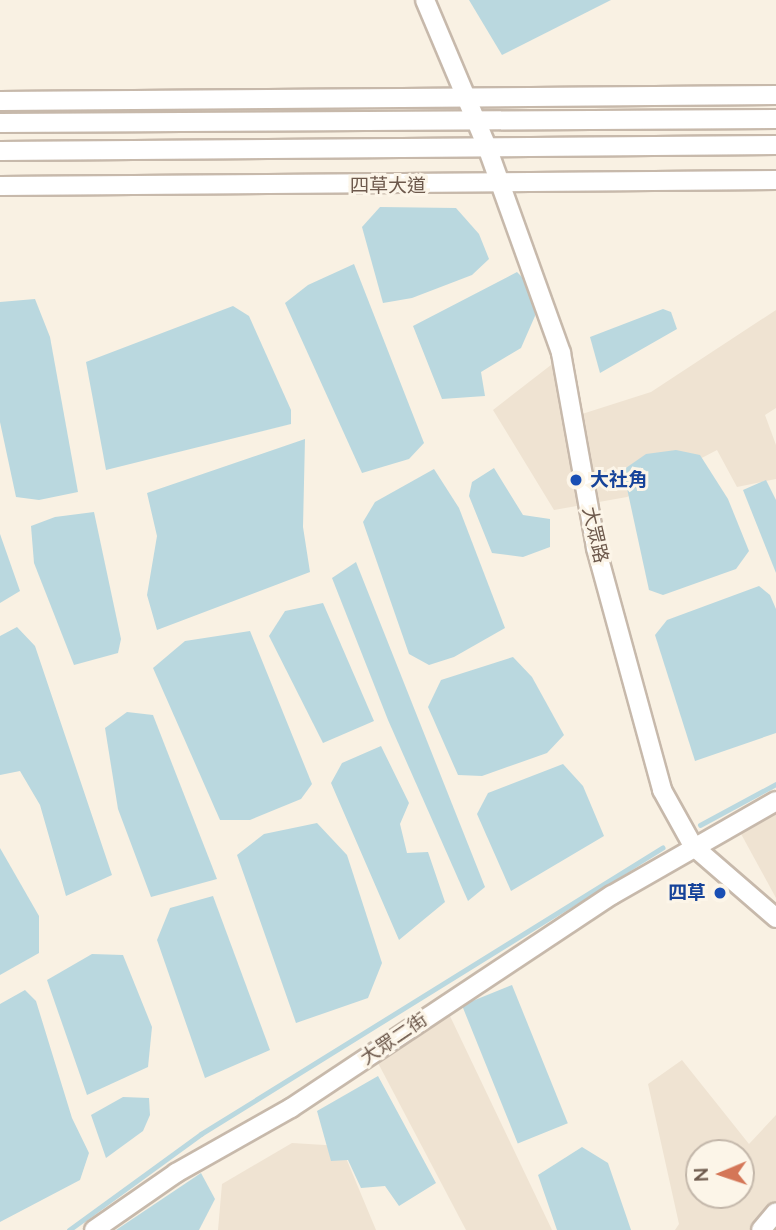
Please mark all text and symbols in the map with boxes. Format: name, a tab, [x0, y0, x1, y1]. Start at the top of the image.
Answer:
street label: 四草大道	[350, 175, 426, 197]
place label: 大社角	[590, 469, 647, 491]
marker: 大社角	[568, 472, 584, 488]
street label: 大眾路	[577, 505, 613, 565]
place label: 四草	[668, 882, 706, 904]
marker: 四草	[712, 885, 728, 901]
street label: 大眾二街	[356, 1008, 432, 1070]
north arrow	[685, 1139, 755, 1209]
text: N	[689, 1167, 713, 1182]

